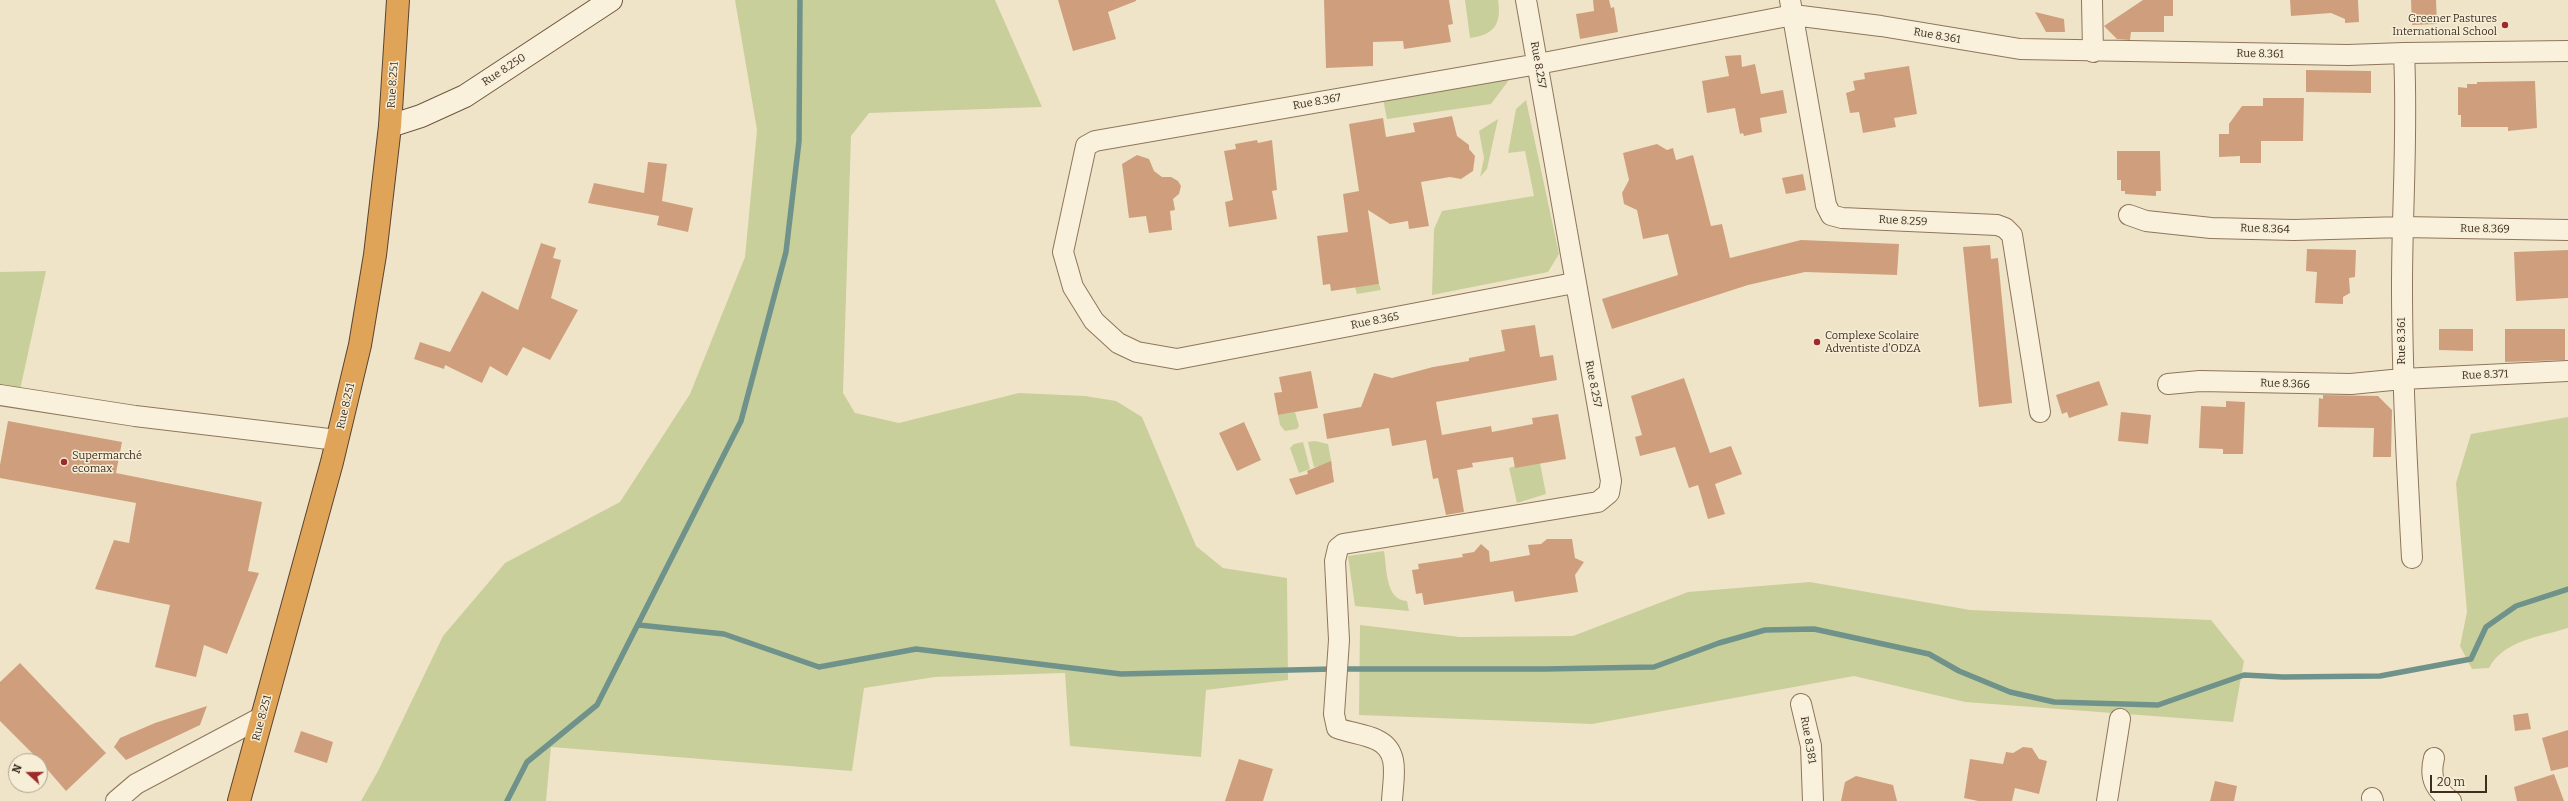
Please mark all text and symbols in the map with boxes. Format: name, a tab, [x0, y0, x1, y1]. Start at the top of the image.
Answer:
place label: Greener Pastures International School	[2392, 12, 2497, 38]
marker: Greener Pastures International School	[2500, 20, 2510, 30]
street label: Rue 8.361	[1912, 25, 1962, 47]
street label: Rue 8.257	[1527, 40, 1549, 90]
street label: Rue 8.361	[2236, 47, 2284, 61]
street label: Rue 8.250	[480, 51, 528, 89]
street label: Rue 8.251	[385, 61, 401, 109]
street label: Rue 8.367	[1292, 91, 1342, 113]
street label: Rue 8.259	[1878, 213, 1928, 229]
street label: Rue 8.364	[2240, 222, 2290, 236]
street label: Rue 8.369	[2460, 222, 2510, 236]
street label: Rue 8.365	[1350, 310, 1400, 332]
street label: Rue 8.361	[2395, 317, 2409, 365]
place label: Complexe Scolaire Adventiste d'ODZA	[1825, 329, 1921, 355]
marker: Complexe Scolaire Adventiste d'ODZA	[1812, 337, 1822, 347]
street label: Rue 8.257	[1582, 359, 1604, 409]
street label: Rue 8.371	[2461, 368, 2509, 382]
street label: Rue 8.366	[2260, 377, 2310, 391]
street label: Rue 8.251	[334, 382, 358, 430]
place label: Supermarché ecomax	[72, 449, 142, 475]
marker: Supermarché ecomax	[59, 457, 69, 467]
street label: Rue 8.251	[250, 694, 274, 742]
street label: Rue 8.381	[1797, 715, 1819, 765]
north arrow	[8, 753, 48, 793]
text: N	[10, 763, 25, 775]
scale bar	[2432, 767, 2489, 793]
text: 20 m	[2437, 775, 2465, 789]

